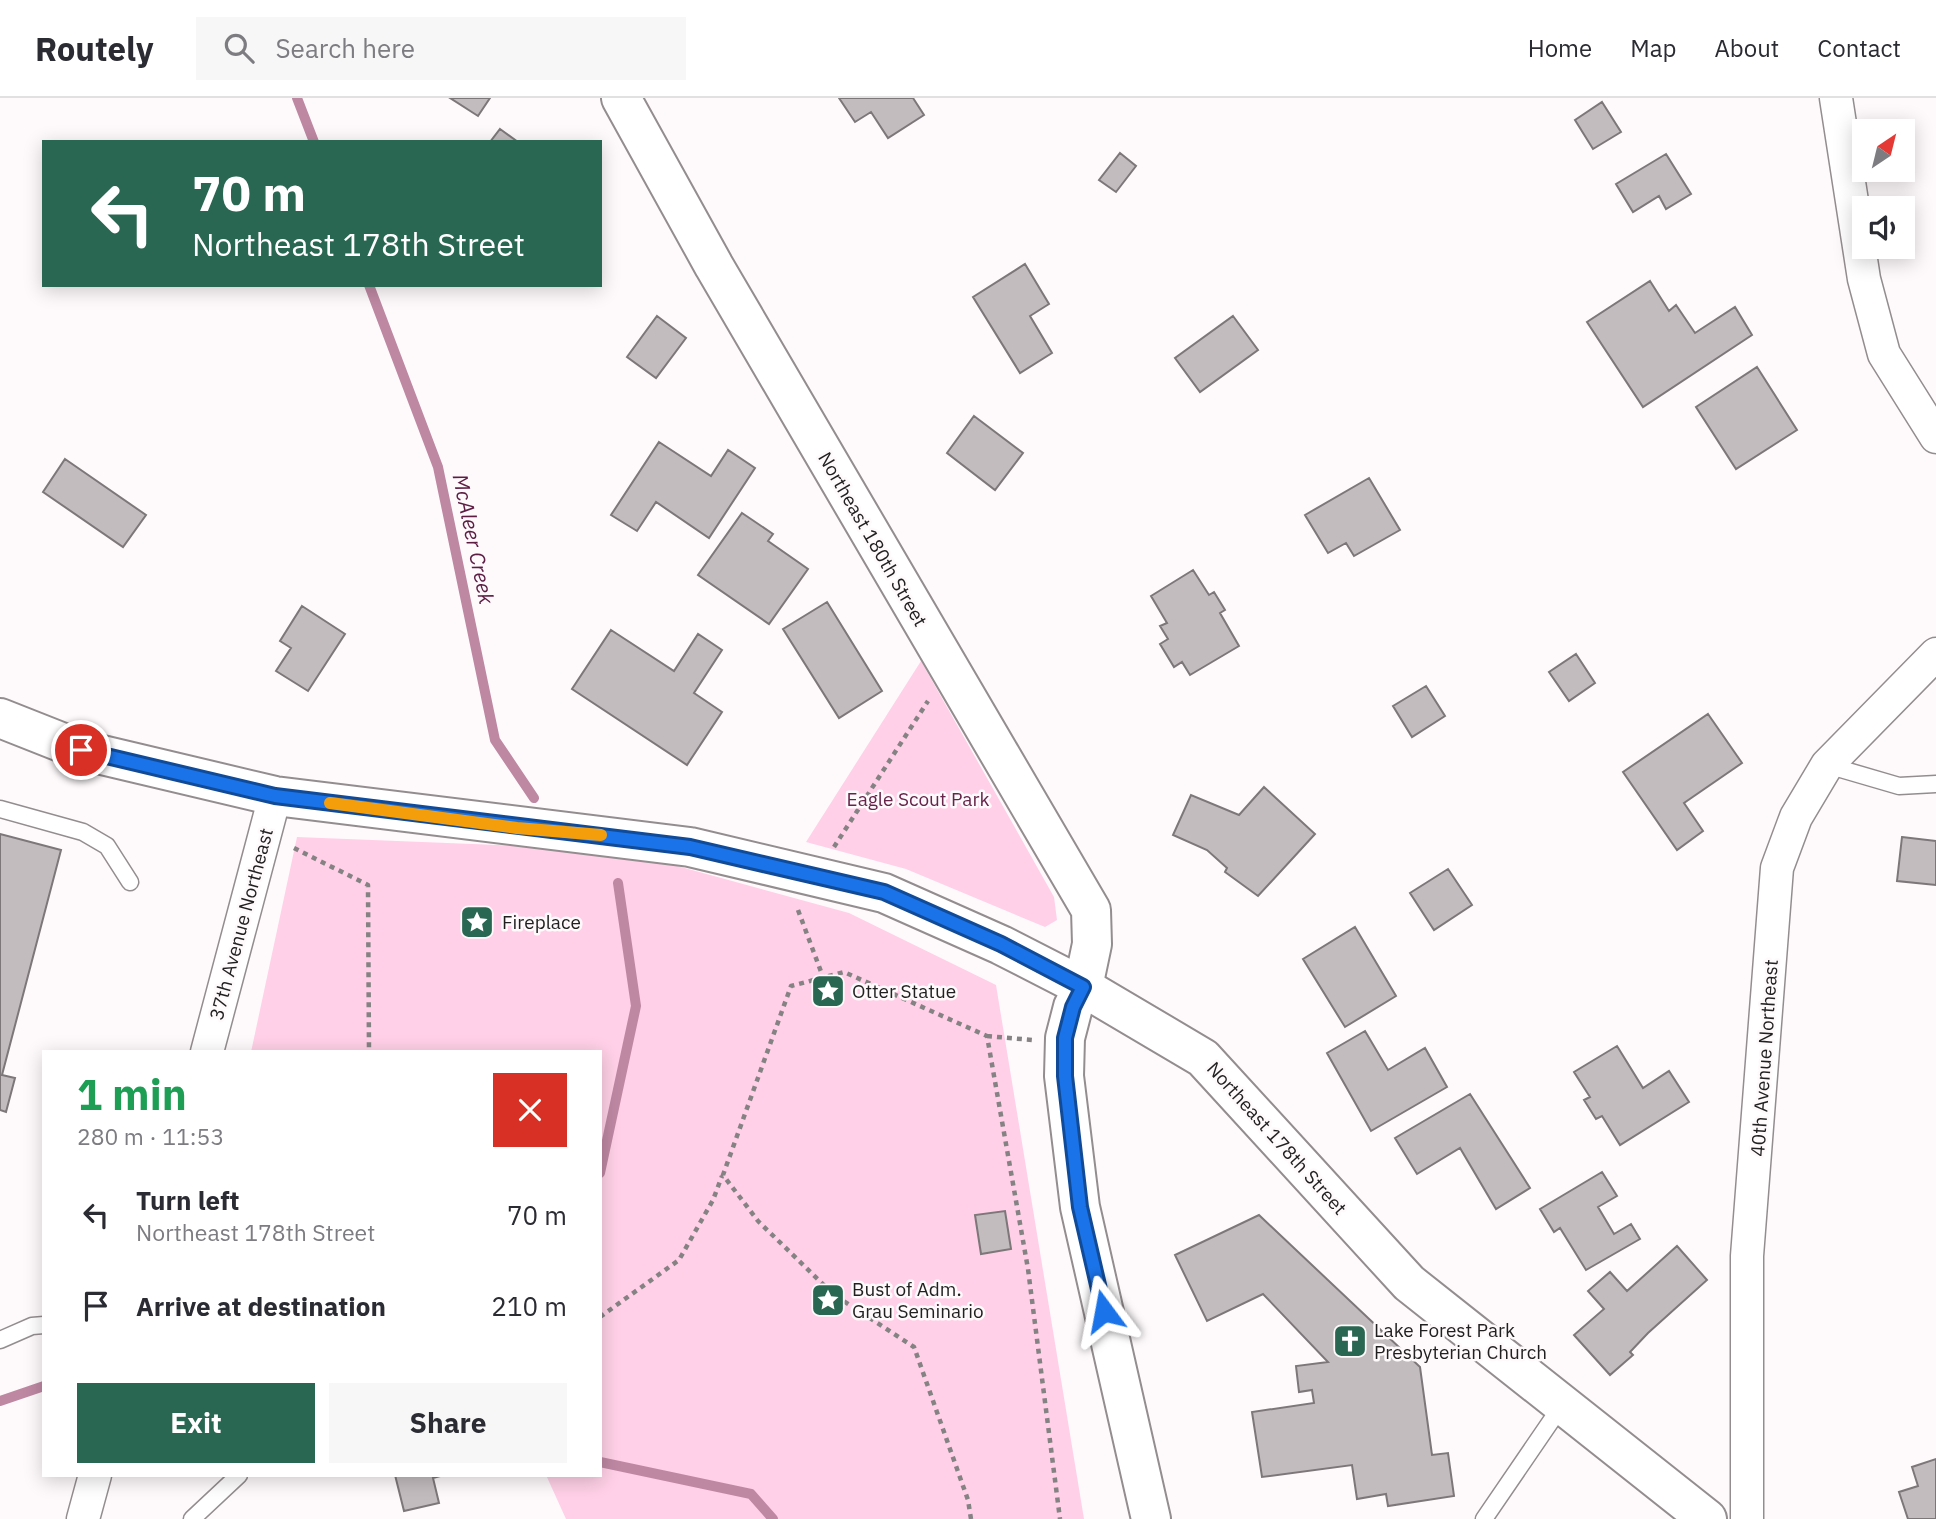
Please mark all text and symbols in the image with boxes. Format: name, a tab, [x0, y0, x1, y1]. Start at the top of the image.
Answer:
search box	[196, 17, 686, 80]
text: Routely	[35, 27, 154, 70]
icon: search	[220, 29, 258, 67]
text: Search here	[276, 31, 415, 65]
text: Home	[1528, 32, 1592, 64]
text: Map	[1630, 32, 1676, 64]
text: About	[1714, 32, 1779, 64]
text: Contact	[1817, 32, 1901, 64]
north arrow	[1852, 119, 1914, 182]
map controls	[1852, 119, 1915, 259]
text: 70 m	[192, 161, 306, 224]
icon: left	[77, 168, 168, 259]
button: sound	[1852, 196, 1915, 259]
text: Northeast 178th Street	[192, 223, 525, 265]
street label: Northeast 180th Street	[813, 447, 933, 631]
water label: McAleer Creek	[447, 471, 502, 607]
pin	[51, 720, 111, 780]
icon: arrive	[62, 731, 100, 769]
park label: Eagle Scout Park	[847, 787, 989, 811]
street label: 37th Avenue Northeast	[204, 825, 278, 1023]
place icon: Fireplace	[458, 903, 496, 941]
place label: Fireplace	[502, 910, 581, 934]
street label: 40th Avenue Northeast	[1745, 959, 1783, 1157]
place icon: Otter Statue	[809, 972, 847, 1010]
place label: Otter Statue	[852, 979, 956, 1003]
street label: Northeast 178th Street	[1202, 1057, 1352, 1219]
text: 1 min	[77, 1067, 187, 1122]
button: close	[493, 1073, 567, 1147]
text: 280 m · 11:53	[77, 1121, 224, 1151]
text: Turn left	[136, 1183, 239, 1217]
icon: left	[77, 1196, 115, 1234]
text: 70 m	[507, 1198, 567, 1232]
text: Northeast 178th Street	[136, 1217, 375, 1247]
position arrow	[1067, 1274, 1141, 1348]
place label: Bust of Adm. Grau Seminario	[852, 1277, 984, 1323]
place icon: Bust of Adm. Grau Seminario	[809, 1281, 847, 1319]
icon: arrive	[77, 1287, 115, 1325]
text: Arrive at destination	[136, 1289, 386, 1323]
text: 210 m	[491, 1289, 567, 1323]
place label: Lake Forest Park Presbyterian Church	[1374, 1318, 1547, 1364]
church icon: Lake Forest Park Presbyterian Church	[1331, 1322, 1369, 1360]
button: Exit	[77, 1383, 315, 1463]
button: Share	[329, 1383, 567, 1463]

